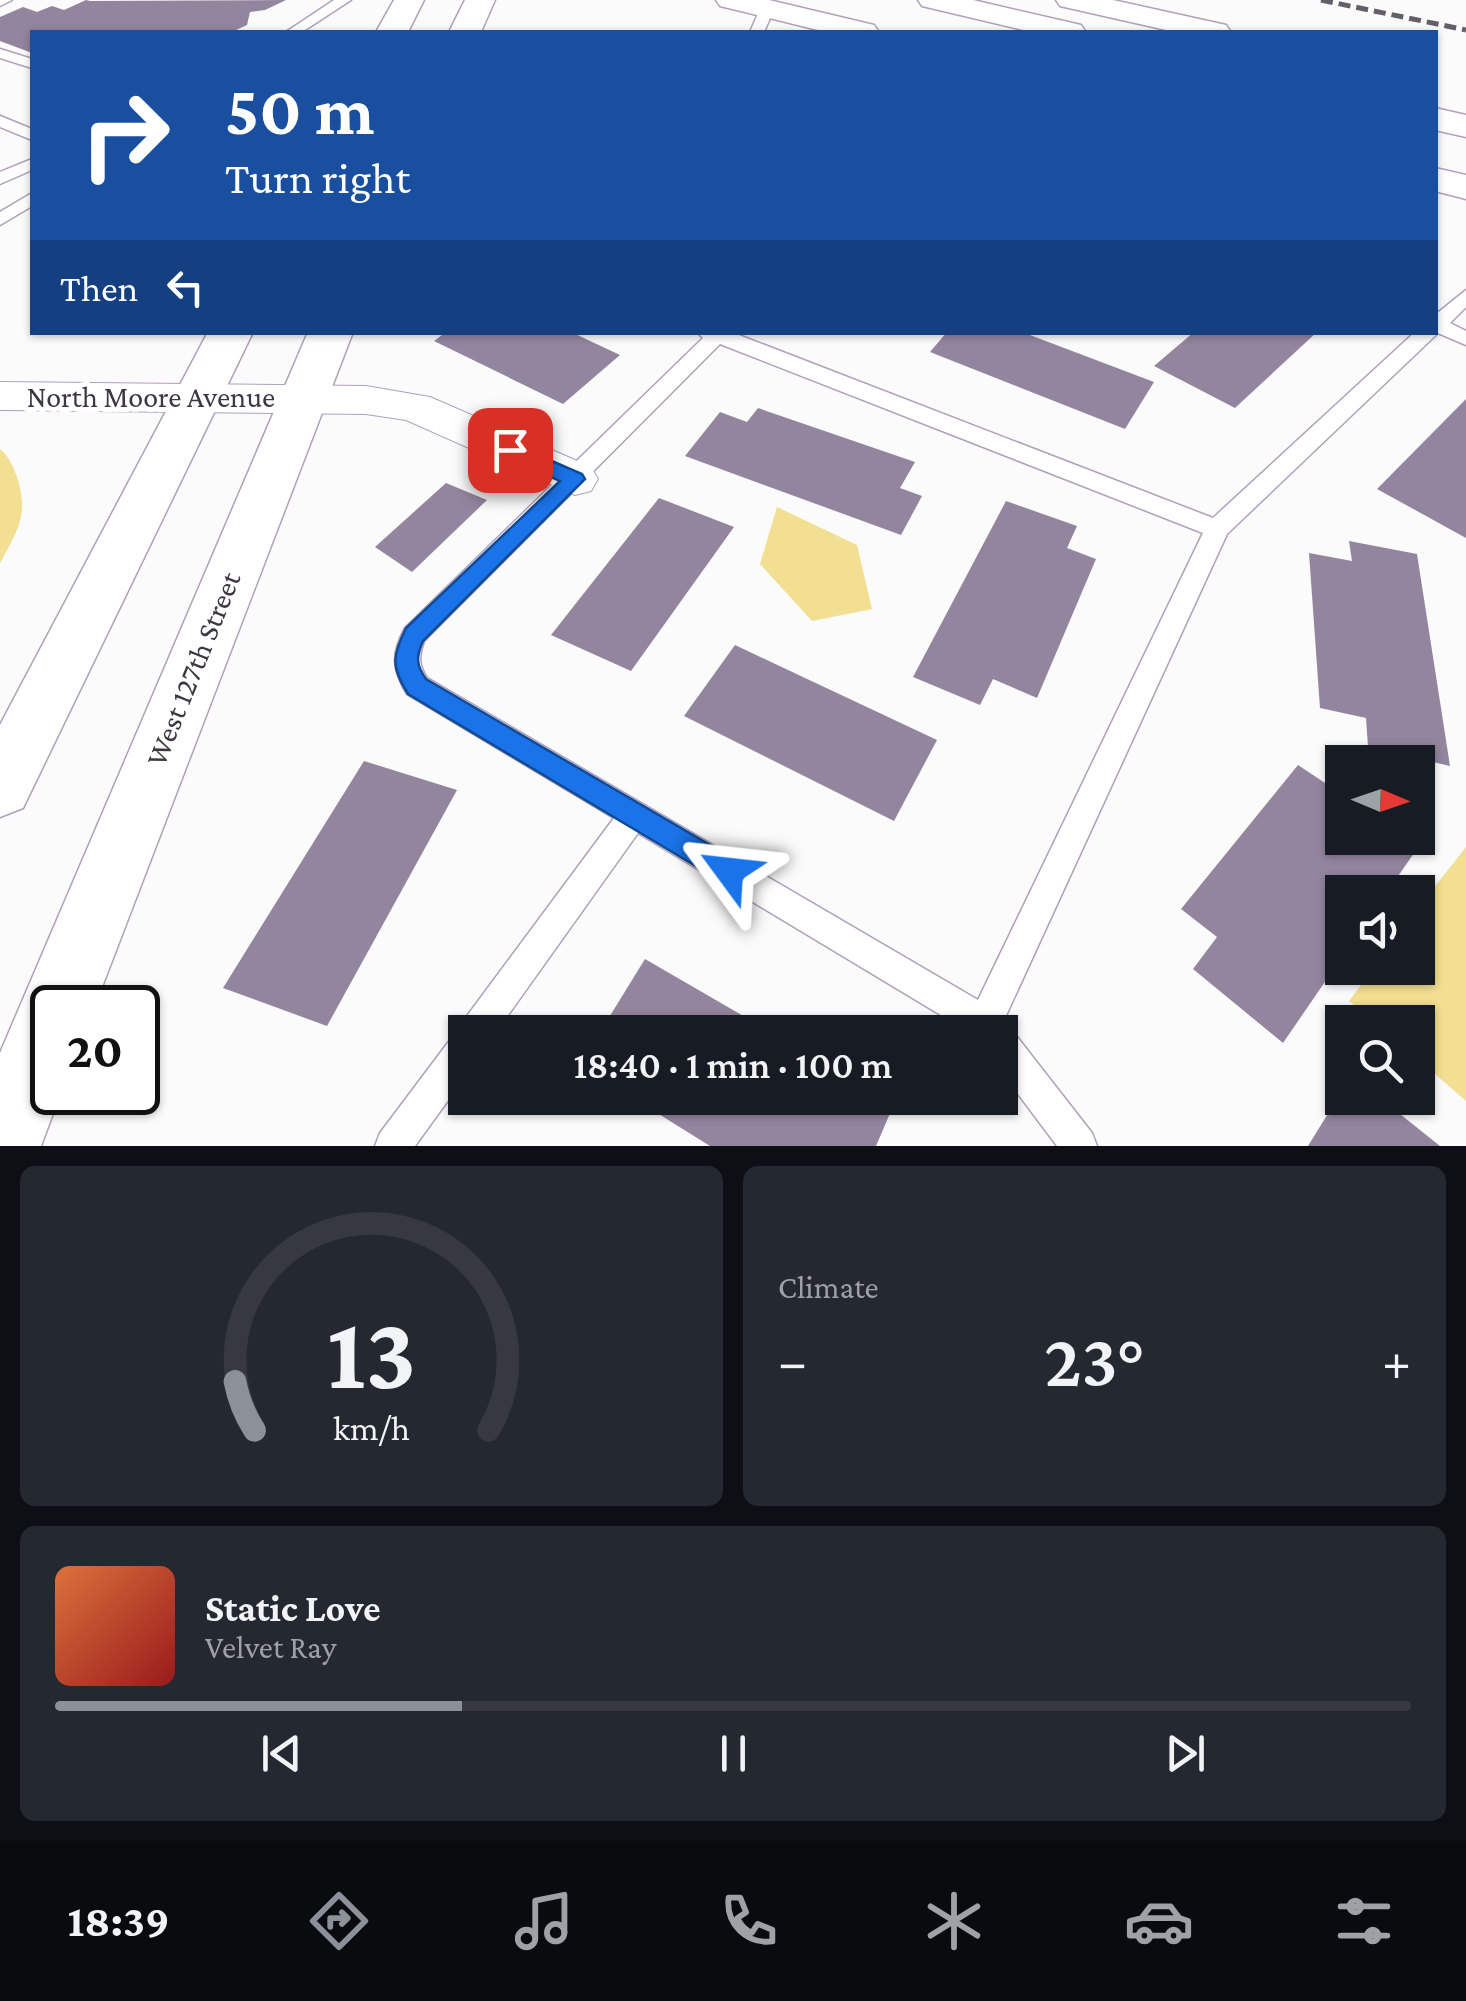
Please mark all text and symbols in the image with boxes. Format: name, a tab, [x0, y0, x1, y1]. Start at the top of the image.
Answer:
icon: right	[60, 70, 190, 200]
text: 50 m	[225, 71, 375, 149]
text: Turn right	[225, 153, 410, 203]
icon: left	[158, 260, 213, 315]
text: Then	[60, 267, 138, 309]
street label: North Moore Avenue	[27, 380, 275, 413]
pin	[468, 408, 553, 493]
icon: arrive	[483, 423, 538, 478]
street label: West 127th Street	[139, 566, 247, 771]
north arrow	[1325, 745, 1435, 855]
map controls	[1325, 745, 1435, 1115]
position arrow	[677, 819, 781, 923]
button: sound	[1325, 875, 1435, 985]
speed limit sign: 20	[30, 985, 160, 1115]
button: search	[1325, 1005, 1435, 1115]
text: 18:40 · 1 min · 100 m	[574, 1044, 892, 1086]
text: Climate	[778, 1269, 879, 1305]
text: 13	[327, 1295, 416, 1410]
text: 23°	[1044, 1319, 1145, 1402]
text: −	[778, 1331, 807, 1392]
text: +	[1382, 1331, 1411, 1392]
text: km/h	[333, 1408, 410, 1448]
text: Static Love	[205, 1587, 381, 1629]
text: Velvet Ray	[205, 1629, 336, 1665]
icon: previous	[254, 1726, 309, 1781]
icon: pause	[706, 1726, 761, 1781]
icon: next	[1158, 1726, 1213, 1781]
icon: directions	[304, 1886, 374, 1956]
icon: music	[509, 1886, 579, 1956]
icon: phone	[714, 1886, 784, 1956]
icon: climate	[919, 1886, 989, 1956]
icon: car	[1124, 1886, 1194, 1956]
icon: filters	[1329, 1886, 1399, 1956]
text: 18:39	[67, 1896, 170, 1946]

